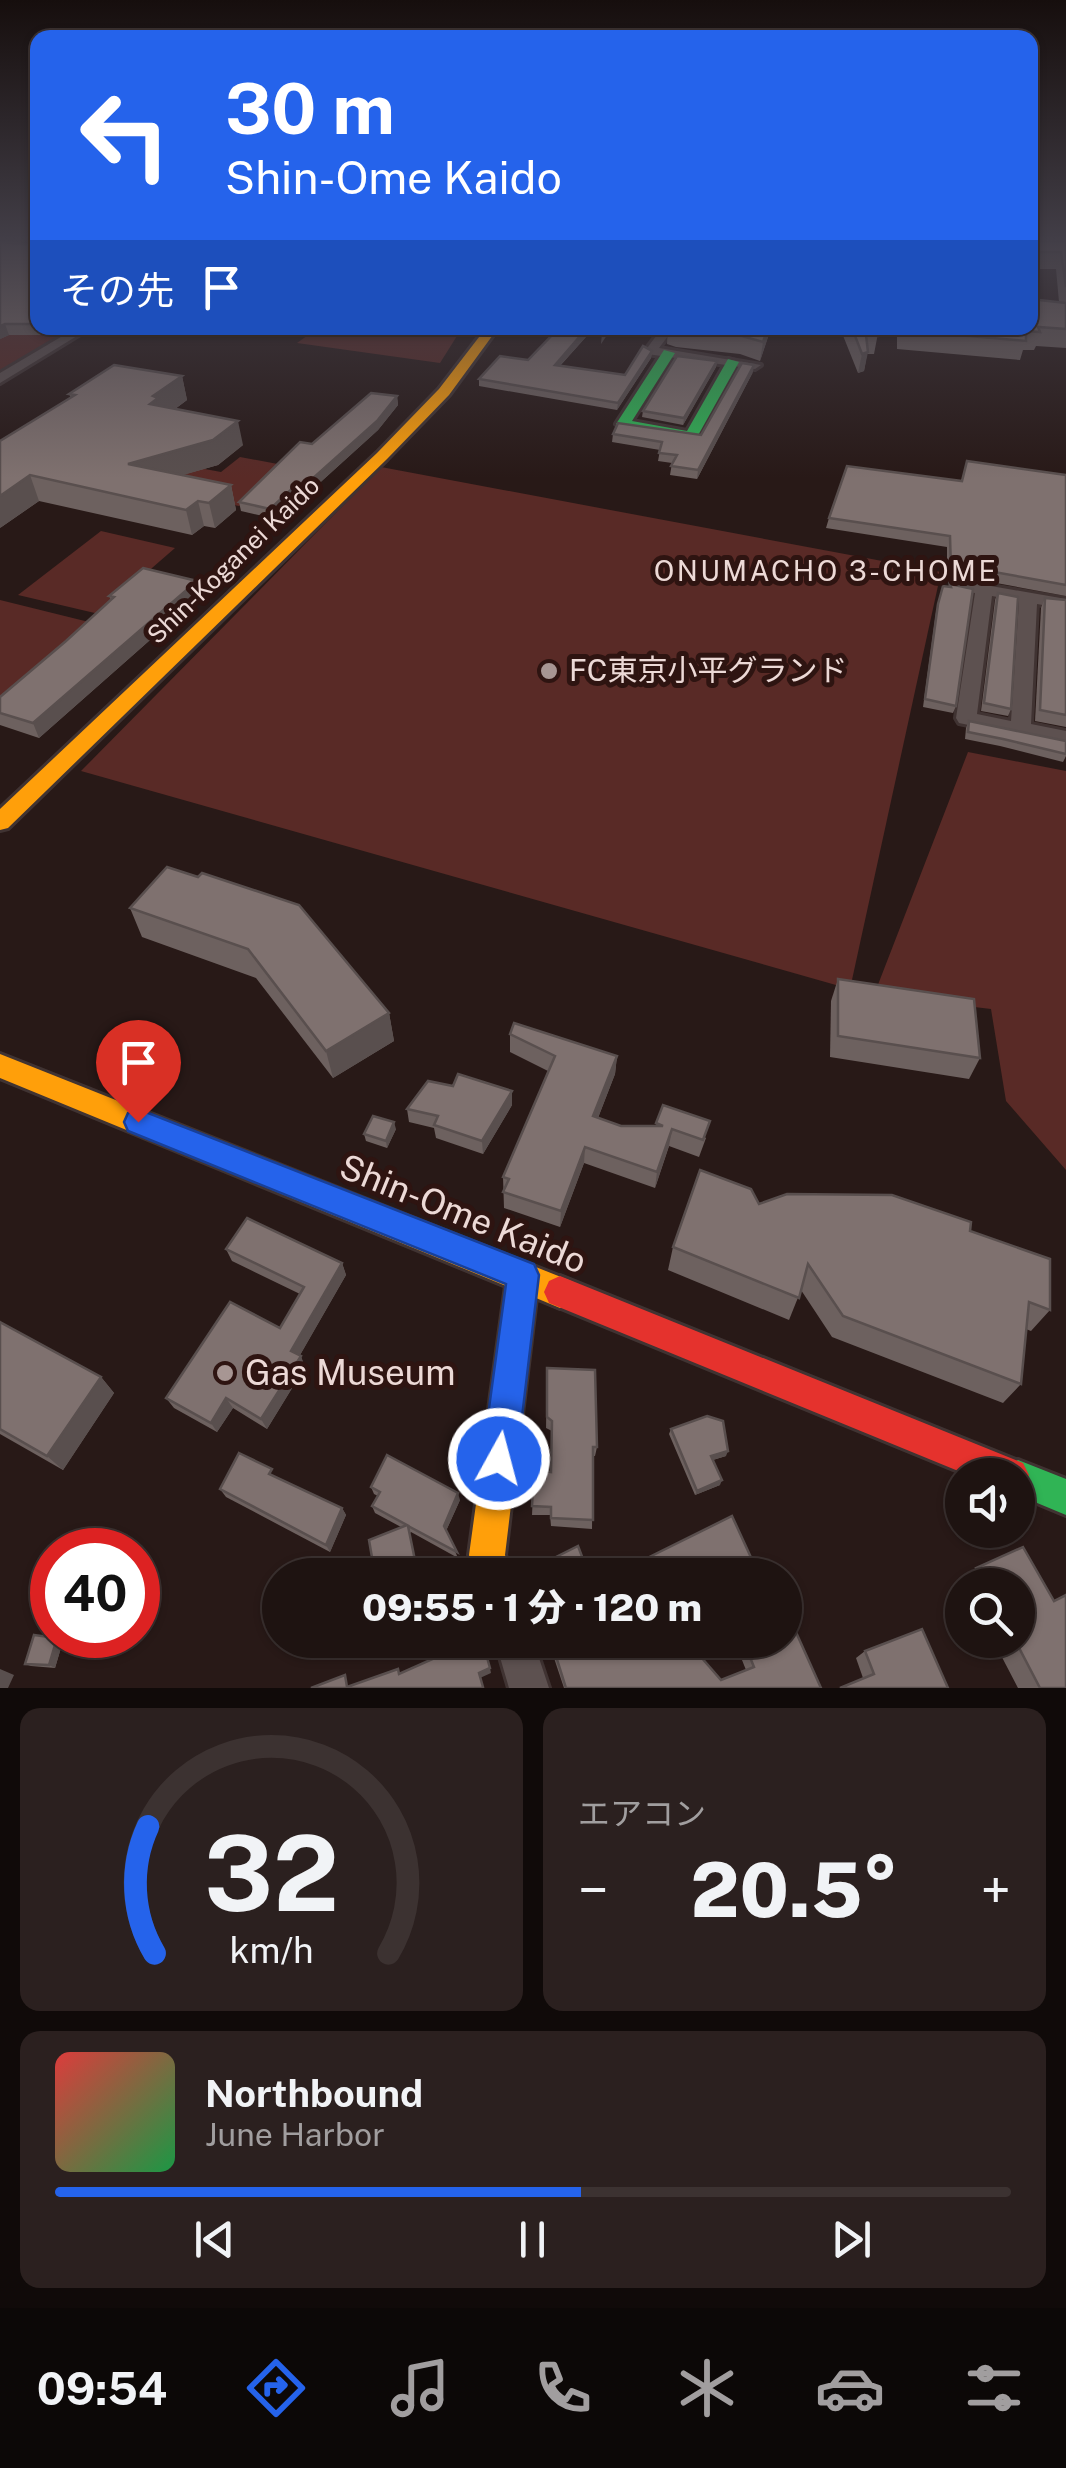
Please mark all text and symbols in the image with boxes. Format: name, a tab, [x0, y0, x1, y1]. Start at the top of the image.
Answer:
text: 30 m	[225, 67, 395, 150]
icon: left	[60, 70, 190, 200]
text: Shin-Ome Kaido	[225, 151, 562, 204]
icon: arrive	[194, 260, 249, 315]
text: その先	[60, 268, 174, 313]
street label: Shin-Koganei Kaido	[141, 470, 325, 650]
district label: ONUMACHO 3-CHOME	[654, 554, 998, 587]
place label: FC東京小平グランド	[569, 652, 847, 688]
marker: FC東京小平グランド	[538, 660, 560, 682]
pin	[96, 1020, 181, 1123]
icon: arrive	[111, 1035, 166, 1090]
street label: Shin-Ome Kaido	[334, 1145, 592, 1282]
place label: Gas Museum	[245, 1352, 456, 1393]
marker: Gas Museum	[214, 1362, 236, 1384]
position arrow	[447, 1407, 551, 1511]
map controls	[945, 1458, 1035, 1658]
button: sound	[945, 1458, 1035, 1548]
speed limit sign: 40	[30, 1528, 160, 1658]
button: search	[945, 1568, 1035, 1658]
text: 09:55 · 1 分 · 120 m	[362, 1585, 702, 1630]
text: エアコン	[578, 1795, 706, 1832]
text: 32	[204, 1812, 339, 1934]
text: 20.5°	[691, 1846, 898, 1934]
text: −	[578, 1858, 609, 1922]
text: +	[981, 1858, 1011, 1922]
text: km/h	[229, 1929, 314, 1971]
text: Northbound	[205, 2071, 423, 2116]
text: June Harbor	[205, 2116, 385, 2153]
icon: previous	[187, 2212, 242, 2267]
icon: pause	[505, 2212, 560, 2267]
icon: next	[824, 2212, 879, 2267]
icon: directions	[241, 2353, 311, 2423]
icon: music	[385, 2353, 455, 2423]
icon: phone	[528, 2353, 598, 2423]
icon: climate	[672, 2353, 742, 2423]
icon: car	[815, 2353, 885, 2423]
icon: filters	[959, 2353, 1029, 2423]
text: 09:54	[37, 2362, 167, 2415]

